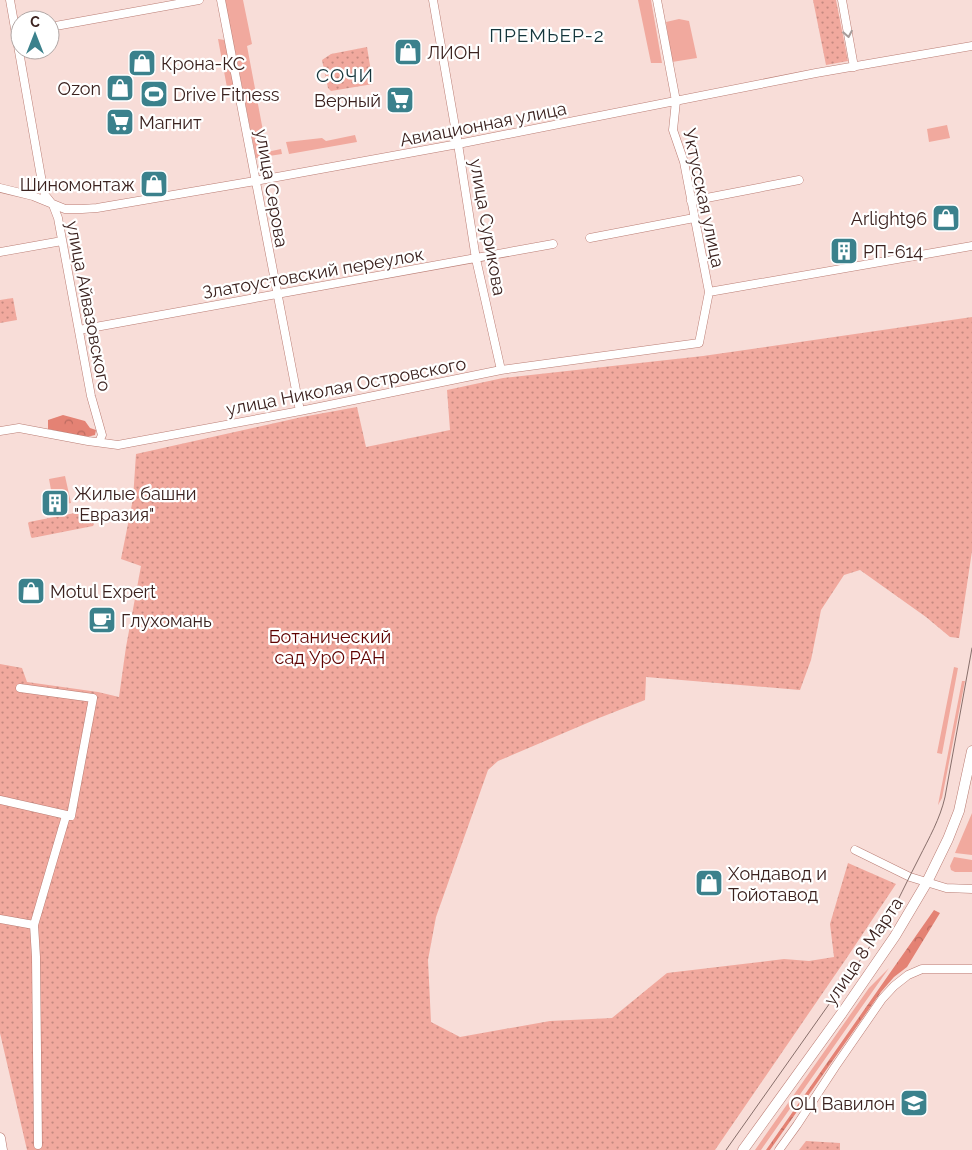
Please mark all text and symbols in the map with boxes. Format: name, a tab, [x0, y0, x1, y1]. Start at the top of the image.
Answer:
north arrow	[10, 10, 60, 60]
text: С	[30, 14, 40, 30]
district label: ПРЕМЬЕР-2	[489, 24, 605, 46]
one-way arrow	[842, 29, 853, 38]
shop icon: ЛИОН	[393, 37, 423, 67]
place label: ЛИОН	[427, 42, 481, 63]
shop icon: Крона-КС	[127, 48, 157, 78]
place label: Крона-КС	[161, 53, 245, 74]
district label: СОЧИ	[316, 64, 374, 86]
shop icon: Ozon	[105, 73, 135, 103]
place label: Ozon	[58, 78, 101, 99]
sports icon: Drive Fitness	[139, 79, 169, 109]
place label: Drive Fitness	[173, 84, 280, 105]
supermarket icon: Верный	[385, 85, 415, 115]
place label: Верный	[314, 90, 381, 111]
street label: Авиационная улица	[398, 98, 568, 150]
supermarket icon: Магнит	[105, 107, 135, 137]
place label: Магнит	[139, 112, 202, 133]
street label: улица Серова	[251, 127, 293, 249]
street label: Уктусская улица	[679, 127, 729, 269]
street label: улица Сурикова	[466, 157, 510, 297]
shop icon: Шиномонтаж	[139, 169, 169, 199]
place label: Шиномонтаж	[20, 174, 135, 195]
shop icon: Arlight96	[931, 203, 961, 233]
place label: Arlight96	[851, 208, 927, 229]
street label: улица Айвазовского	[62, 219, 116, 393]
building icon: РП-614	[829, 236, 859, 266]
place label: РП-614	[863, 241, 923, 262]
street label: Златоустовский переулок	[201, 243, 425, 303]
street label: улица Николая Островского	[224, 352, 468, 420]
place label: Жилые башни "Евразия"	[74, 483, 196, 525]
building icon: Жилые башни "Евразия"	[40, 488, 70, 518]
shop icon: Motul Expert	[16, 576, 46, 606]
place label: Motul Expert	[50, 581, 156, 602]
cafe icon: Глухомань	[87, 605, 117, 635]
place label: Глухомань	[121, 610, 212, 631]
park label: Ботанический сад УрО РАН	[269, 626, 391, 668]
place label: Хондавод и Тойотавод	[728, 863, 827, 905]
shop icon: Хондавод и Тойотавод	[694, 868, 724, 898]
street label: улица 8 Марта	[819, 893, 907, 1009]
school or university icon: ОЦ Вавилон	[899, 1088, 929, 1118]
place label: ОЦ Вавилон	[790, 1093, 895, 1114]

